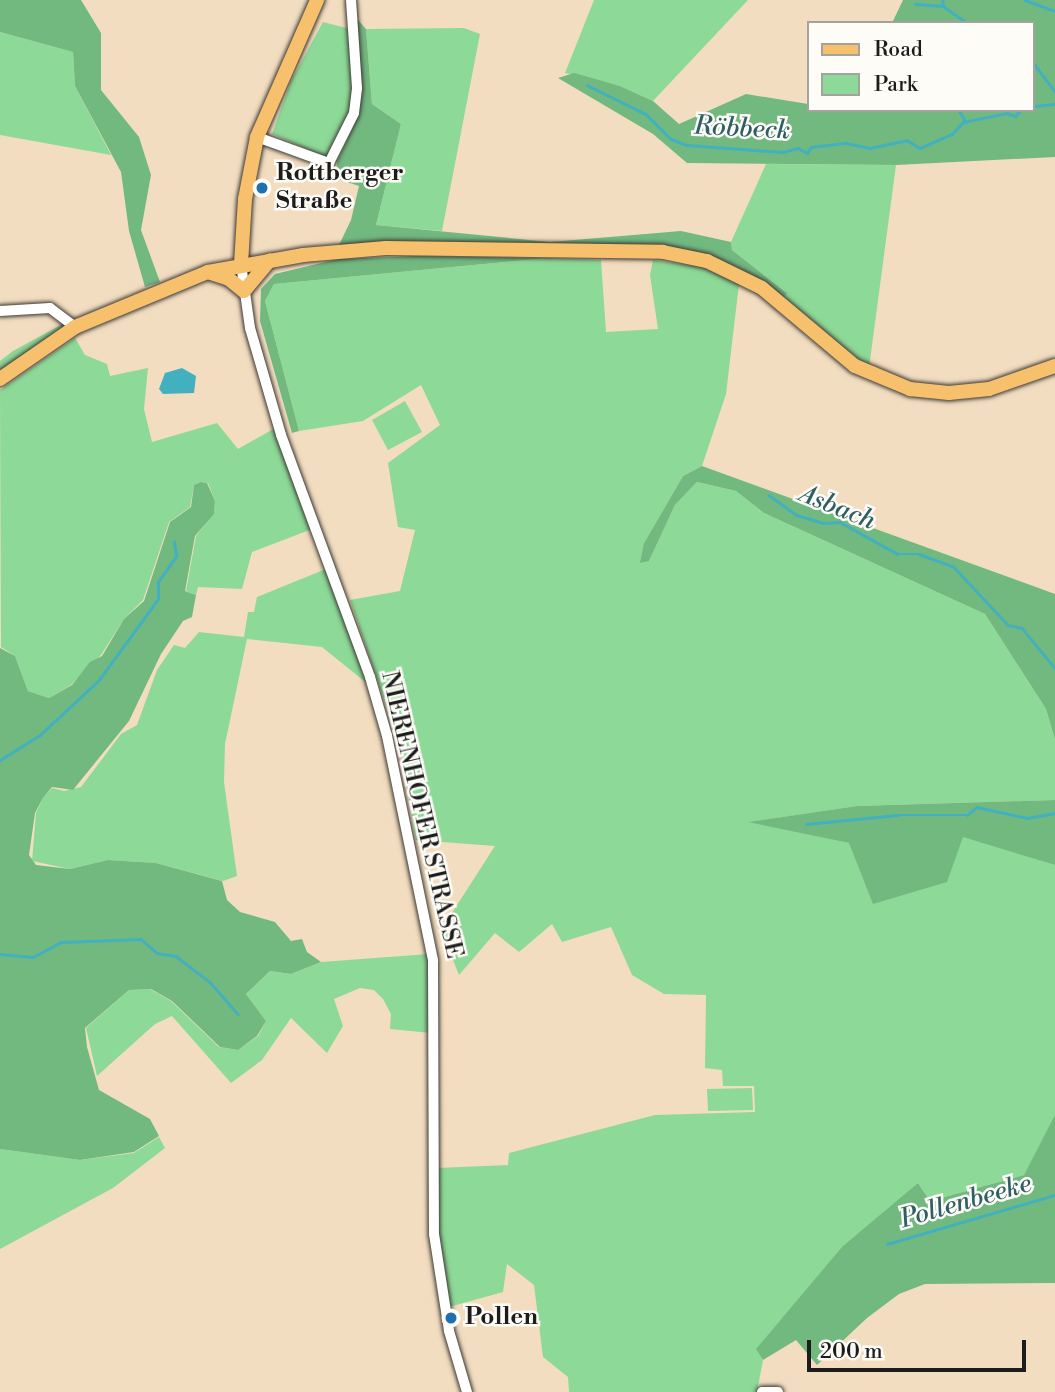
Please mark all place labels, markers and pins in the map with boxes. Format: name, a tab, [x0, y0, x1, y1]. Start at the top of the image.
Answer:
place label: Rottberger Straße	[276, 160, 404, 216]
marker: Rottberger Straße	[254, 180, 270, 196]
place label: Pollen	[465, 1304, 538, 1332]
marker: Pollen	[443, 1310, 459, 1326]

